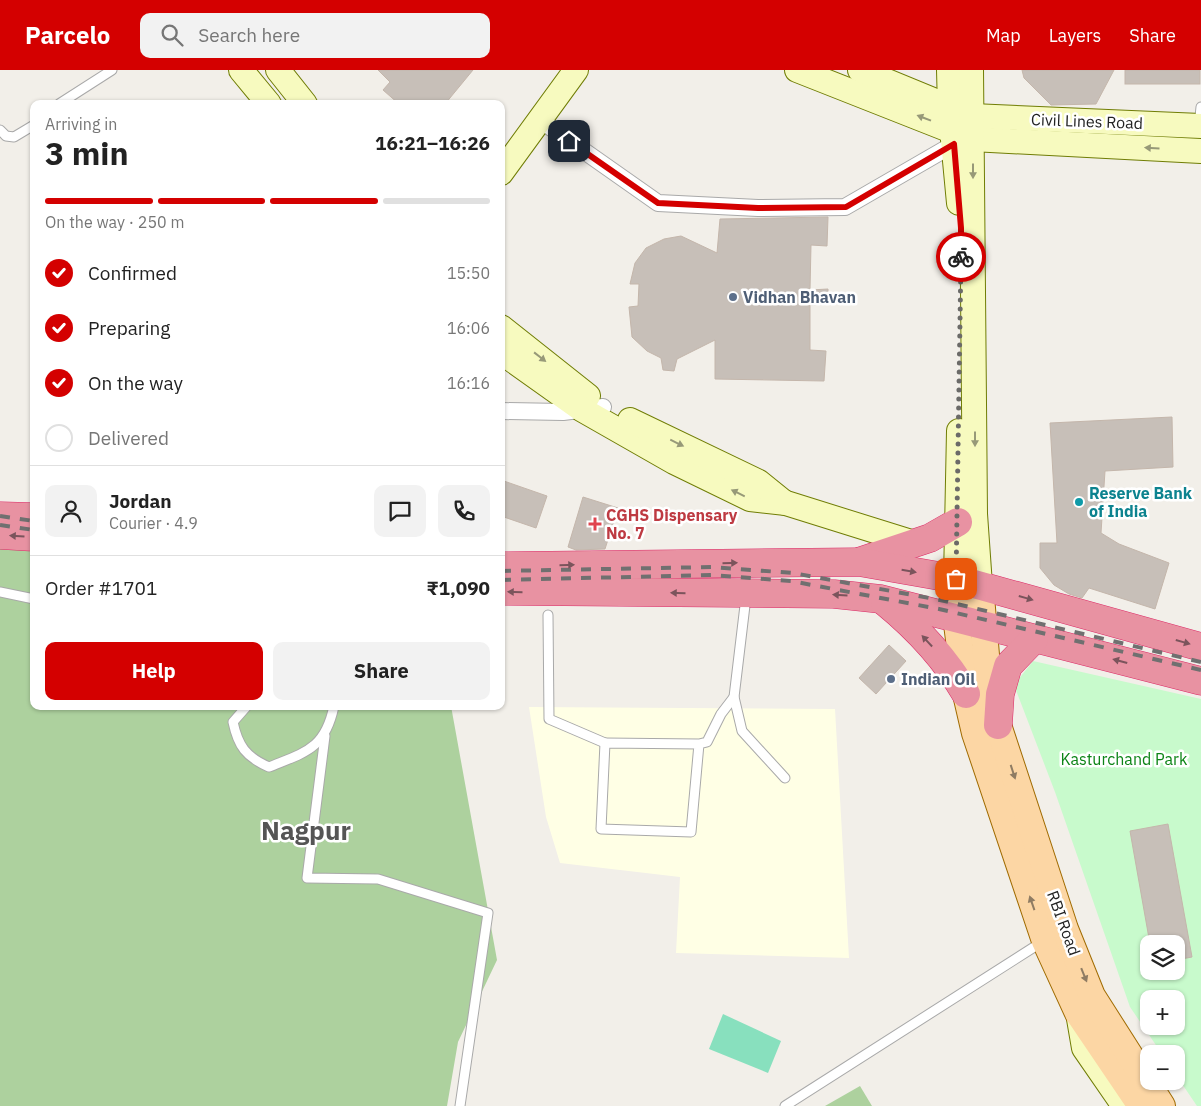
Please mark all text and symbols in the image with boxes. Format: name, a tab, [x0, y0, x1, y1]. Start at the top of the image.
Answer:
search box	[140, 13, 490, 58]
text: Parcelo	[25, 19, 110, 51]
icon: search	[158, 21, 186, 49]
text: Search here	[198, 23, 300, 47]
text: Map	[986, 24, 1021, 47]
text: Layers	[1049, 24, 1101, 47]
text: Share	[1129, 24, 1176, 47]
street label: Civil Lines Road	[1031, 109, 1143, 133]
text: Arriving in	[45, 114, 117, 134]
one-way arrow	[916, 114, 931, 122]
pin	[548, 120, 590, 162]
icon: home	[555, 127, 583, 155]
text: 16:21–16:26	[375, 131, 490, 155]
text: 3 min	[45, 132, 129, 174]
one-way arrow	[1144, 144, 1160, 152]
one-way arrow	[969, 163, 977, 179]
text: On the way · 250 m	[45, 212, 184, 232]
courier	[936, 232, 986, 282]
icon: bike	[947, 243, 975, 271]
icon: check	[45, 259, 73, 287]
text: Confirmed	[88, 261, 177, 285]
text: 15:50	[447, 263, 490, 283]
place label: Vidhan Bhavan	[743, 287, 856, 307]
marker: Vidhan Bhavan	[727, 291, 739, 303]
icon: check	[45, 314, 73, 342]
text: Preparing	[88, 316, 170, 340]
text: 16:06	[447, 318, 490, 338]
one-way arrow	[533, 352, 546, 363]
icon: check	[45, 369, 73, 397]
text: On the way	[88, 371, 183, 395]
text: 16:16	[447, 373, 490, 393]
text: Delivered	[88, 426, 169, 450]
one-way arrow	[971, 431, 979, 447]
one-way arrow	[670, 439, 684, 447]
place label: Reserve Bank of India	[1089, 483, 1193, 521]
button: person	[45, 485, 97, 537]
button: chat	[374, 485, 426, 537]
button: phone	[438, 485, 490, 537]
text: Jordan	[109, 489, 172, 513]
one-way arrow	[731, 489, 746, 498]
marker: Reserve Bank of India	[1073, 496, 1085, 508]
place label: CGHS Dispensary No. 7	[606, 505, 738, 543]
text: Courier · 4.9	[109, 513, 198, 533]
marker: CGHS Dispensary No. 7	[588, 517, 602, 531]
one-way arrow	[9, 531, 25, 539]
pin	[935, 558, 977, 600]
one-way arrow	[722, 559, 738, 567]
one-way arrow	[560, 561, 576, 569]
icon: bag	[942, 565, 970, 593]
one-way arrow	[902, 567, 918, 575]
text: Order #1701	[45, 576, 157, 600]
text: ₹1,090	[427, 576, 490, 600]
one-way arrow	[507, 588, 523, 596]
one-way arrow	[669, 589, 685, 597]
one-way arrow	[832, 591, 848, 599]
one-way arrow	[1019, 595, 1034, 603]
one-way arrow	[921, 635, 933, 647]
one-way arrow	[1175, 638, 1191, 646]
button: Help	[45, 642, 263, 700]
button: Share	[273, 642, 490, 700]
one-way arrow	[1112, 657, 1127, 665]
place label: Indian Oil	[901, 669, 975, 689]
marker: Indian Oil	[885, 673, 897, 685]
park label: Kasturchand Park	[1061, 749, 1188, 769]
one-way arrow	[1010, 764, 1017, 779]
district label: Nagpur	[261, 813, 351, 847]
street label: RBI Road	[1043, 888, 1085, 958]
one-way arrow	[1028, 896, 1035, 911]
map controls	[1140, 935, 1185, 1090]
button: layers	[1140, 935, 1185, 980]
one-way arrow	[1080, 967, 1088, 982]
button: +	[1140, 990, 1185, 1035]
button: −	[1140, 1045, 1185, 1090]

